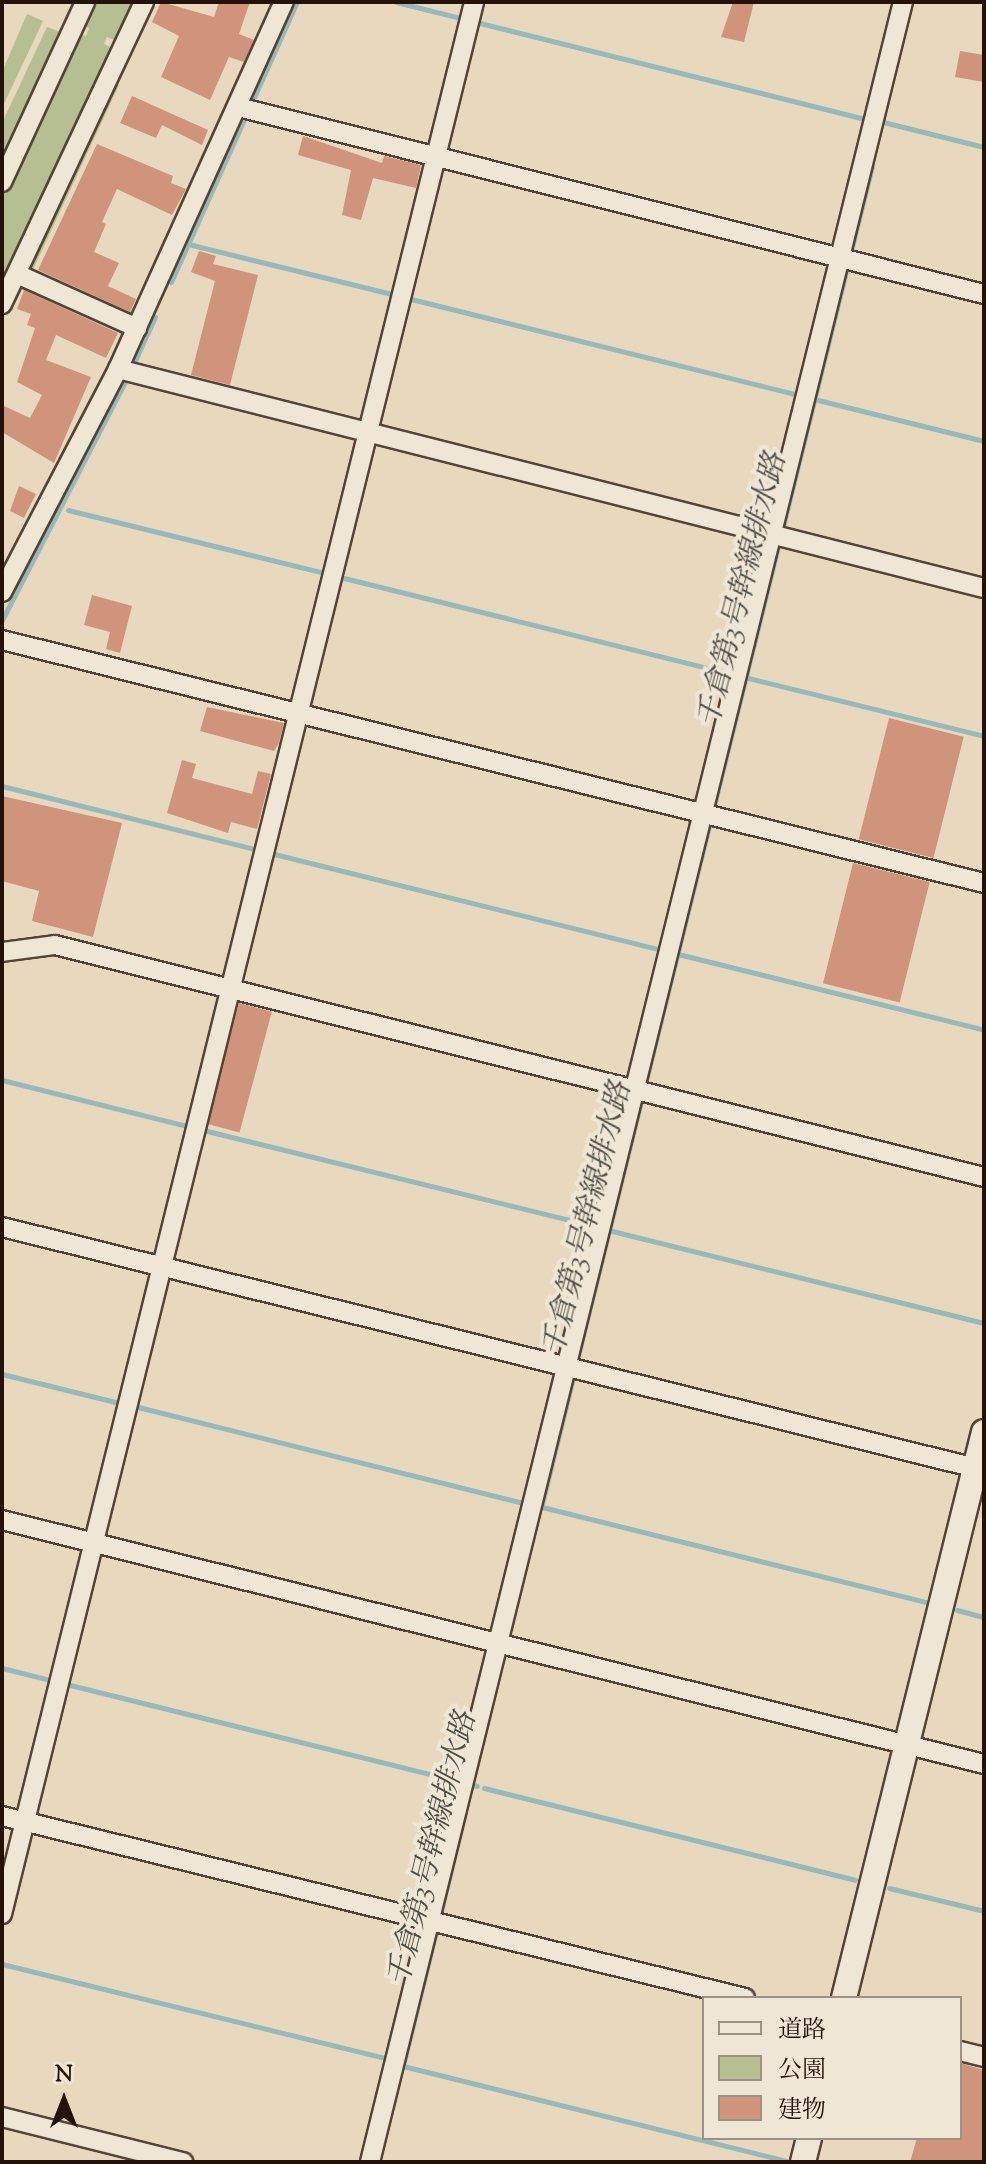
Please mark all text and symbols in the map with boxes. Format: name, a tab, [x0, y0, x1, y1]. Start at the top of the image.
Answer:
water label: 千倉第3号幹線排水路	[692, 450, 796, 732]
water label: 千倉第3号幹線排水路	[537, 1079, 641, 1361]
water label: 千倉第3号幹線排水路	[382, 1709, 486, 1991]
legend	[702, 1996, 962, 2140]
text: 道路	[778, 2014, 826, 2048]
text: 公園	[778, 2054, 826, 2088]
north arrow	[24, 2060, 104, 2140]
text: N	[55, 2060, 73, 2092]
text: 建物	[778, 2094, 826, 2128]

